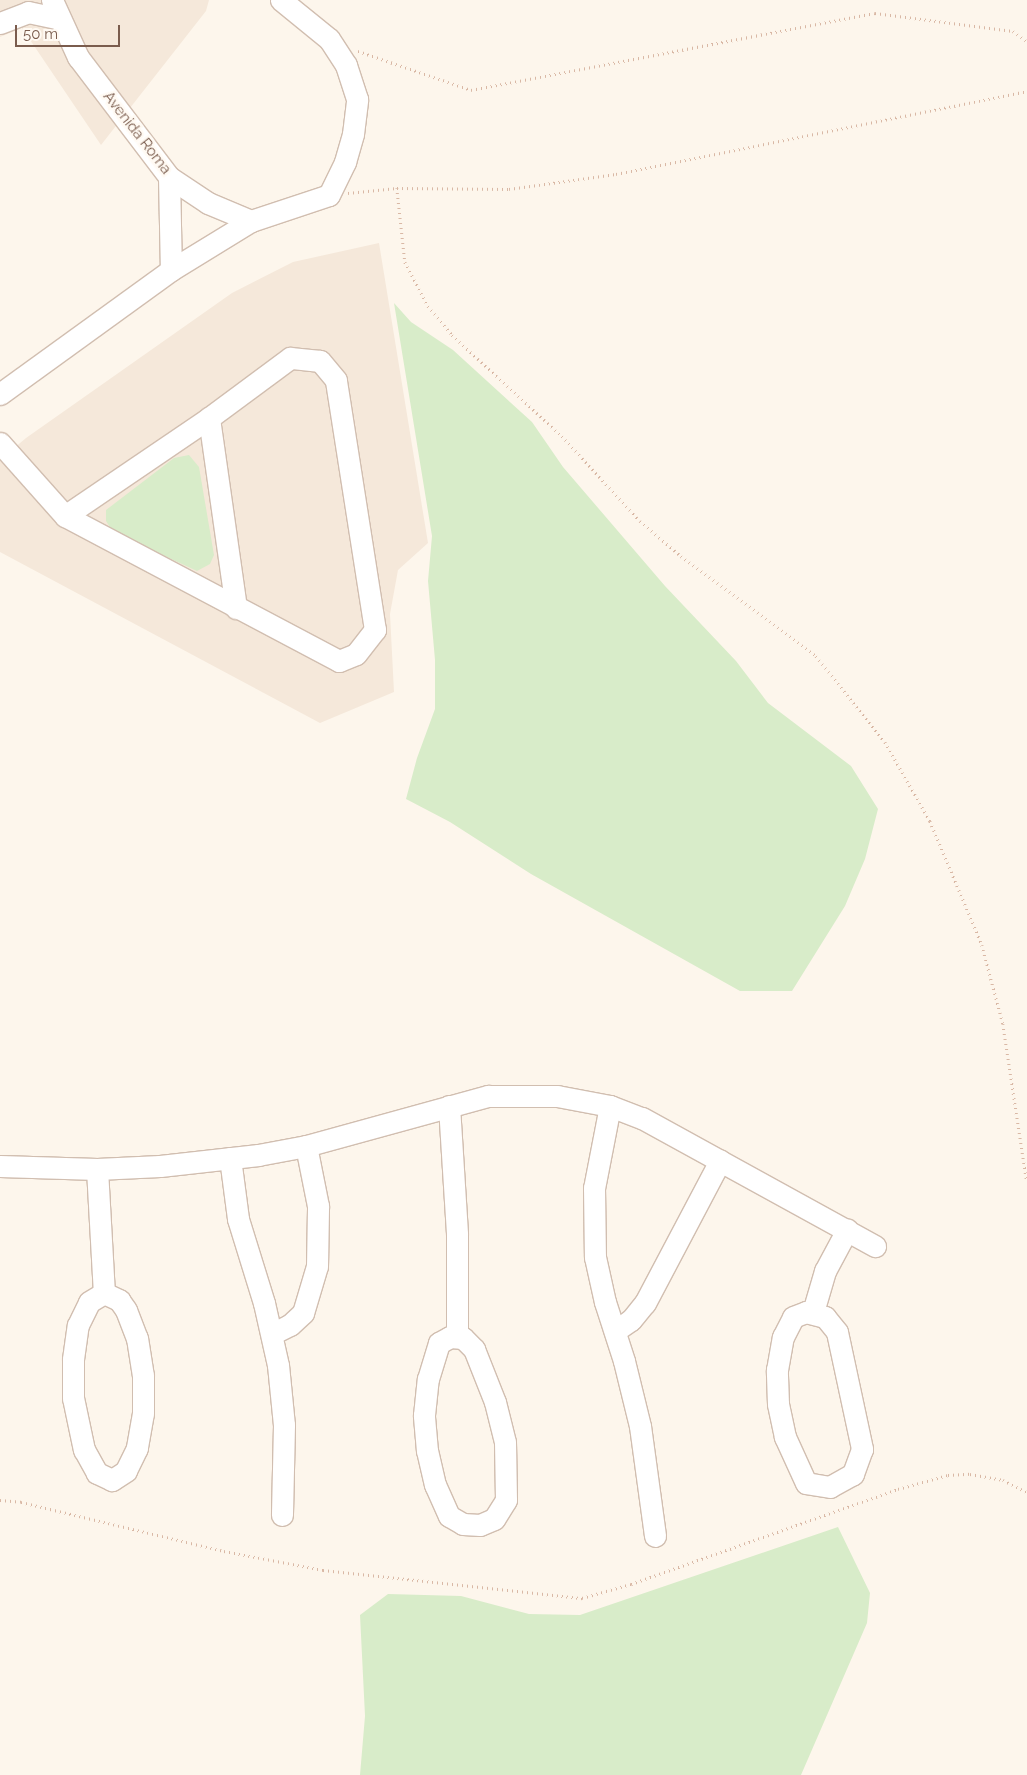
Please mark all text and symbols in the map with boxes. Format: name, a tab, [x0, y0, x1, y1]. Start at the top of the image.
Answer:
scale bar	[18, 15, 122, 47]
text: 50 m	[23, 25, 58, 43]
street label: Avenida Roma	[99, 88, 175, 178]

